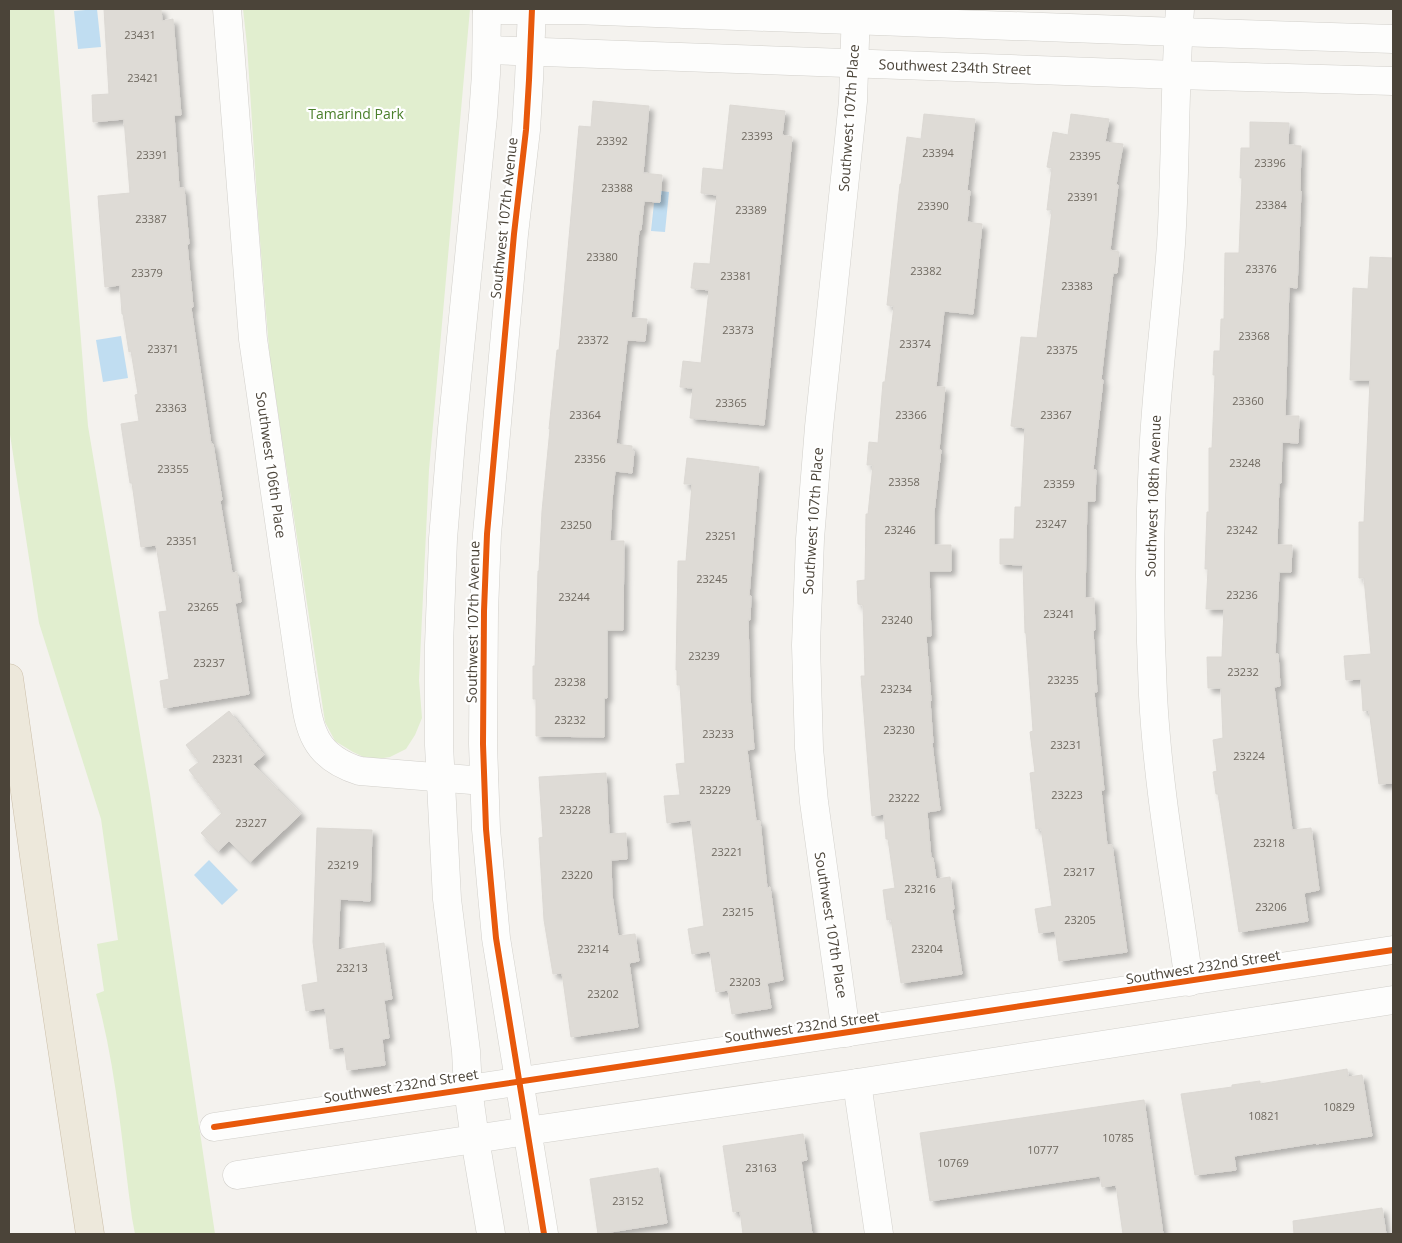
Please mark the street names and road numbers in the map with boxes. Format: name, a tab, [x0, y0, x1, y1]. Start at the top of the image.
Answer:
street label: Southwest 107th Place	[834, 43, 863, 192]
street label: Southwest 234th Street	[878, 54, 1032, 79]
street label: Southwest 107th Avenue	[486, 136, 521, 300]
street label: Southwest 106th Place	[252, 390, 291, 540]
street label: Southwest 108th Avenue	[1140, 414, 1165, 577]
street label: Southwest 107th Place	[798, 446, 827, 595]
street label: Southwest 107th Avenue	[462, 541, 483, 703]
street label: Southwest 107th Place	[811, 850, 852, 1000]
street label: Southwest 232nd Street	[1124, 945, 1282, 988]
street label: Southwest 232nd Street	[723, 1006, 881, 1047]
street label: Southwest 232nd Street	[322, 1064, 480, 1107]

